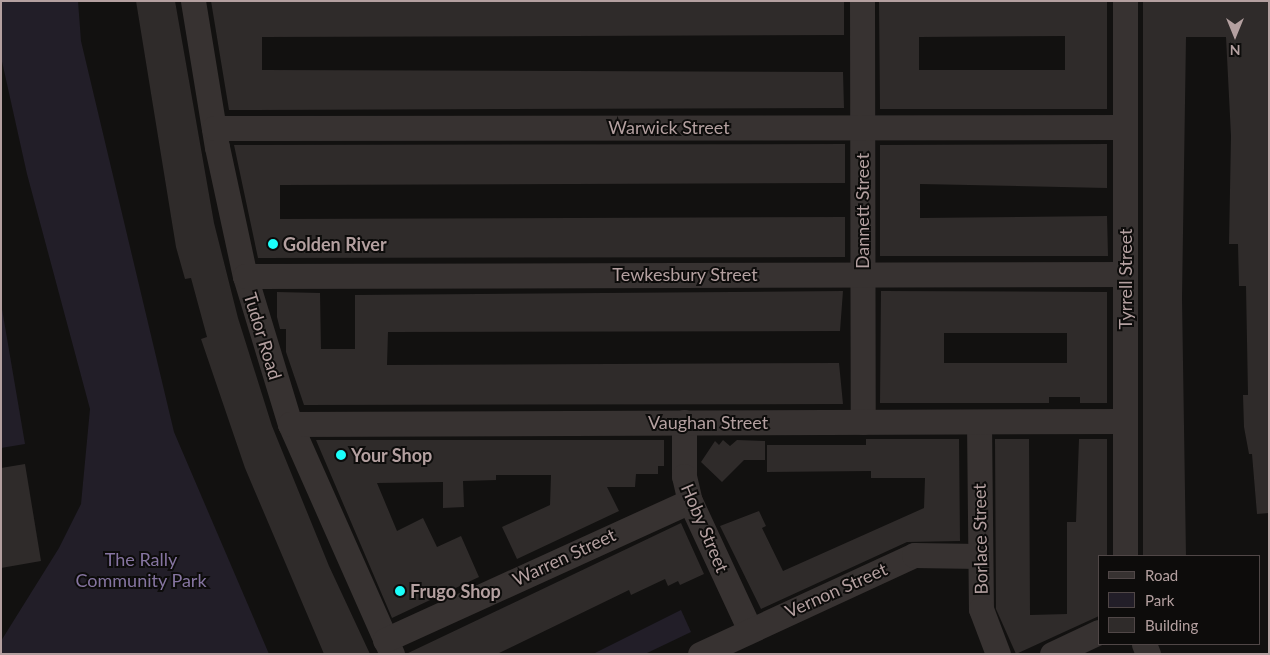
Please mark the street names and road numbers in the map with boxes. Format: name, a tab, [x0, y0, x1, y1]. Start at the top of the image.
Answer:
street label: Warwick Street	[608, 116, 730, 138]
street label: Dannett Street	[851, 153, 873, 269]
street label: Tyrrell Street	[1114, 228, 1136, 330]
street label: Tewkesbury Street	[612, 263, 758, 285]
street label: Tudor Road	[239, 290, 287, 382]
street label: Vaughan Street	[648, 411, 768, 433]
street label: Hoby Street	[677, 480, 733, 576]
street label: Borlace Street	[968, 483, 992, 595]
street label: Warren Street	[509, 524, 619, 590]
street label: Vernon Street	[782, 558, 890, 622]

